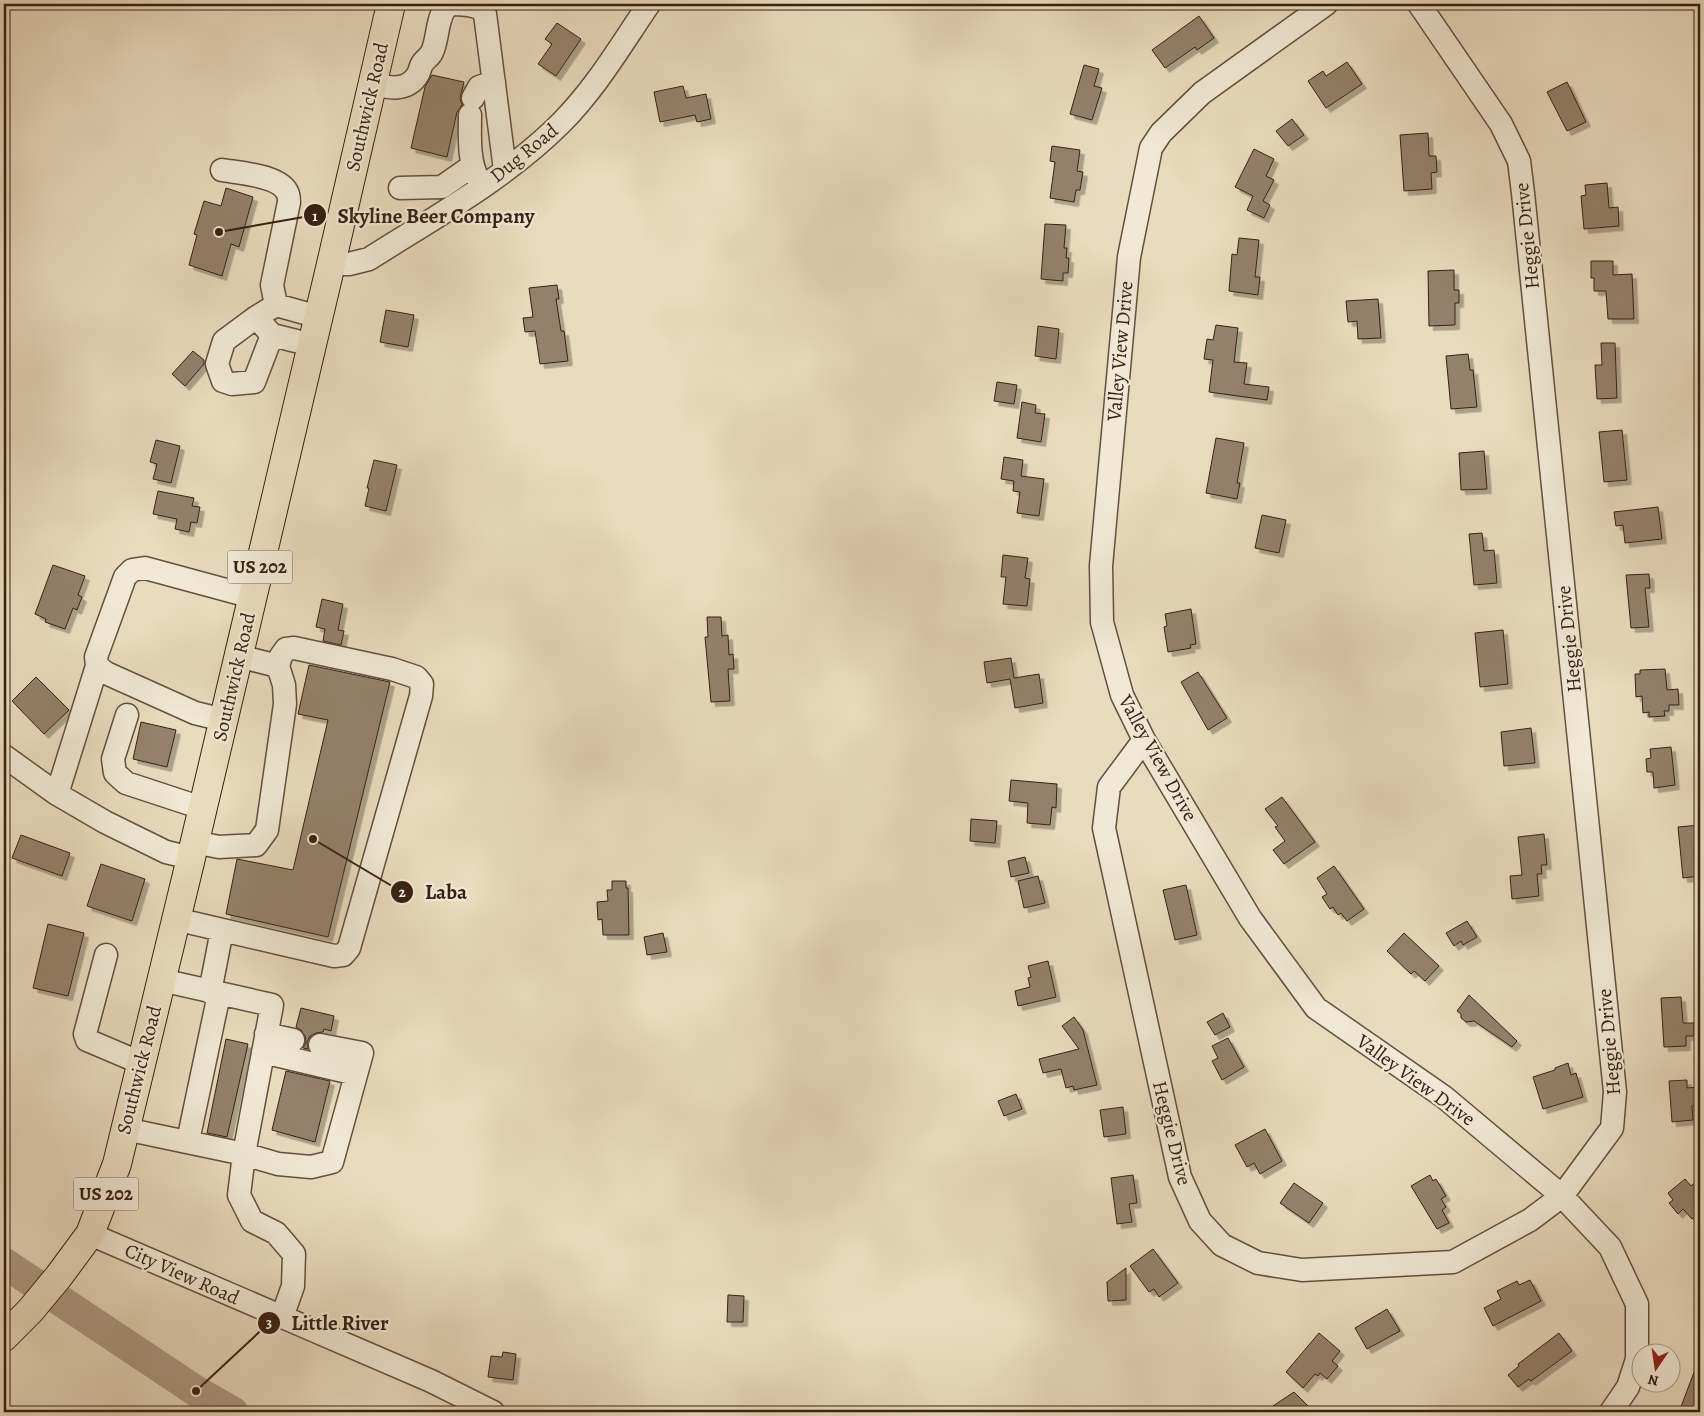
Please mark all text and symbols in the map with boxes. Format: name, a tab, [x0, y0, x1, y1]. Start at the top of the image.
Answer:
street label: Southwick Road	[339, 40, 395, 174]
street label: Dug Road	[484, 117, 564, 189]
street label: Heggie Drive	[1508, 181, 1546, 291]
callout: Skyline Beer Company	[303, 197, 545, 233]
text: Skyline Beer Company	[337, 202, 536, 230]
text: 1	[312, 206, 318, 226]
street label: Valley View Drive	[1100, 280, 1140, 423]
road number: US 202	[228, 550, 292, 584]
street label: Heggie Drive	[1550, 584, 1588, 694]
street label: Southwick Road	[206, 610, 262, 744]
street label: Valley View Drive	[1112, 689, 1204, 826]
callout: Laba	[390, 874, 477, 910]
text: Laba	[425, 878, 468, 906]
text: 2	[398, 882, 406, 902]
street label: Heggie Drive	[1591, 988, 1627, 1096]
street label: Southwick Road	[110, 1003, 168, 1137]
street label: Valley View Drive	[1350, 1027, 1481, 1132]
street label: Heggie Drive	[1146, 1078, 1198, 1188]
road number: US 202	[74, 1178, 138, 1210]
street label: City View Road	[120, 1237, 244, 1311]
callout: Little River	[256, 1305, 399, 1341]
text: Little River	[291, 1309, 389, 1337]
text: 3	[266, 1313, 272, 1333]
north arrow	[1632, 1344, 1682, 1394]
text: N	[1646, 1370, 1660, 1391]

